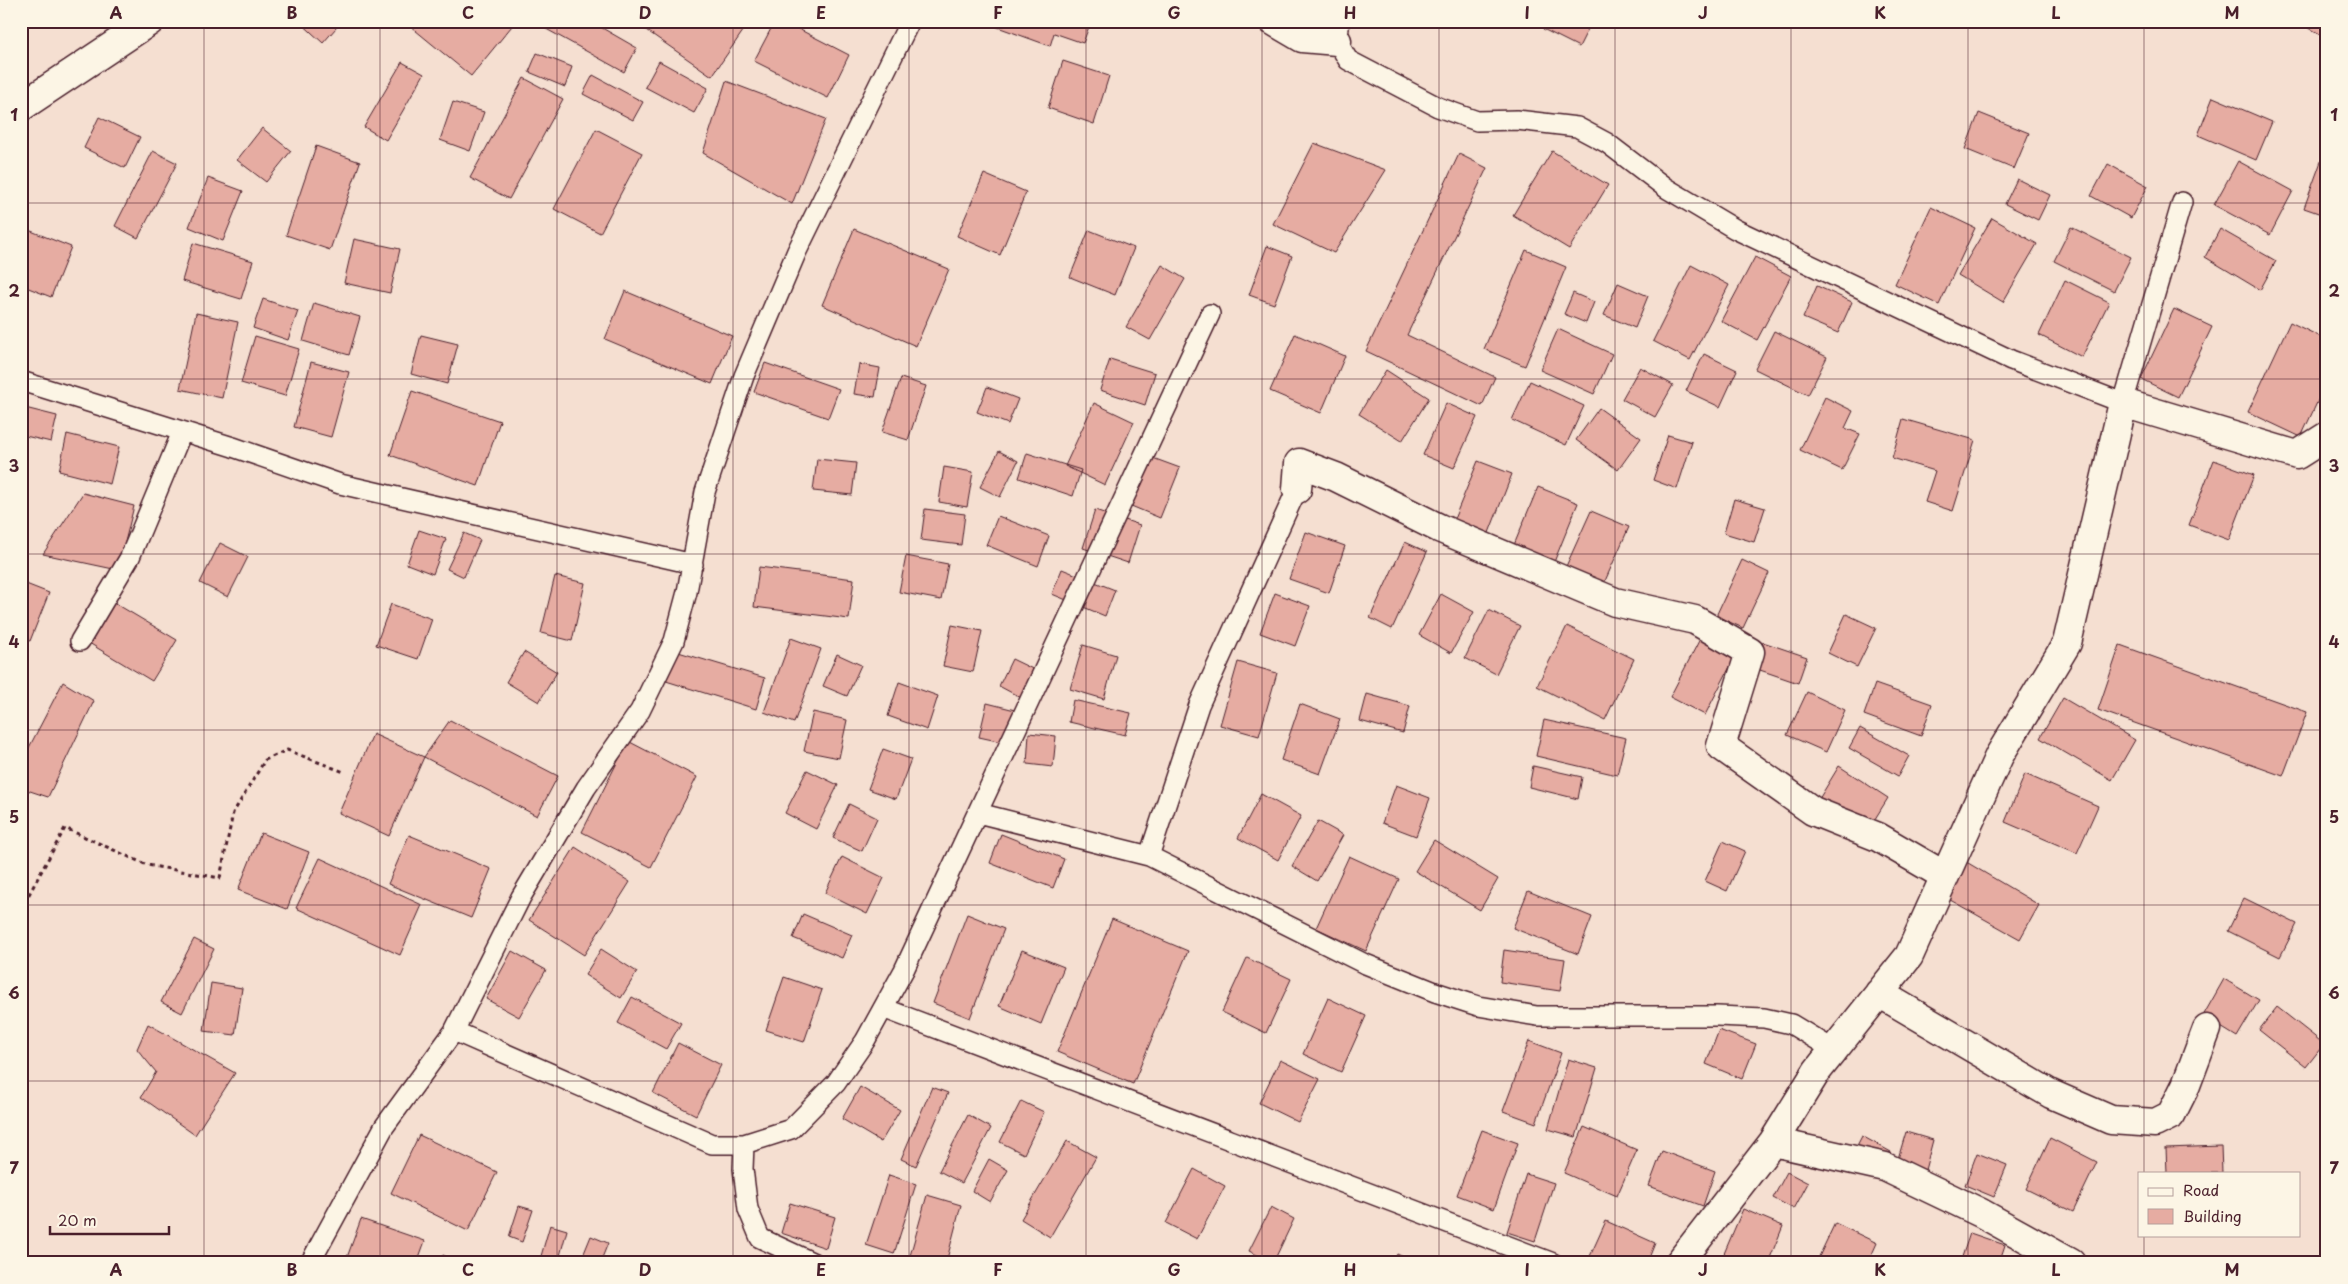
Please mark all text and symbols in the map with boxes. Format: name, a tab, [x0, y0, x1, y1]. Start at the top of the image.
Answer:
text: A	[110, 0, 123, 24]
text: B	[287, 0, 298, 24]
text: C	[462, 0, 474, 24]
text: D	[639, 0, 651, 24]
text: E	[816, 0, 826, 24]
text: F	[993, 0, 1003, 24]
text: G	[1167, 0, 1181, 24]
text: H	[1344, 0, 1356, 24]
text: I	[1524, 0, 1530, 24]
text: J	[1698, 0, 1708, 24]
text: K	[1874, 0, 1886, 24]
text: L	[2051, 0, 2061, 24]
text: M	[2224, 0, 2240, 24]
text: 1	[10, 102, 18, 126]
text: 1	[2330, 102, 2338, 126]
text: 2	[8, 278, 20, 302]
text: 2	[2328, 278, 2340, 302]
text: 3	[9, 453, 19, 477]
text: 3	[2329, 453, 2339, 477]
text: 4	[9, 629, 20, 653]
text: 4	[2329, 629, 2340, 653]
text: 5	[9, 804, 19, 828]
text: 5	[2329, 804, 2339, 828]
text: 6	[8, 980, 20, 1004]
text: 6	[2328, 980, 2340, 1004]
text: 7	[9, 1155, 19, 1179]
text: 7	[2329, 1155, 2339, 1179]
legend	[2138, 1172, 2300, 1236]
text: Road	[2183, 1178, 2219, 1201]
scale bar	[50, 1204, 169, 1236]
text: Building	[2183, 1204, 2242, 1227]
text: 20 m	[58, 1208, 97, 1231]
text: A	[110, 1257, 123, 1281]
text: B	[287, 1257, 298, 1281]
text: C	[462, 1257, 474, 1281]
text: D	[639, 1257, 651, 1281]
text: E	[816, 1257, 826, 1281]
text: F	[993, 1257, 1003, 1281]
text: G	[1167, 1257, 1181, 1281]
text: H	[1344, 1257, 1356, 1281]
text: I	[1524, 1257, 1530, 1281]
text: J	[1698, 1257, 1708, 1281]
text: K	[1874, 1257, 1886, 1281]
text: L	[2051, 1257, 2061, 1281]
text: M	[2224, 1257, 2240, 1281]

